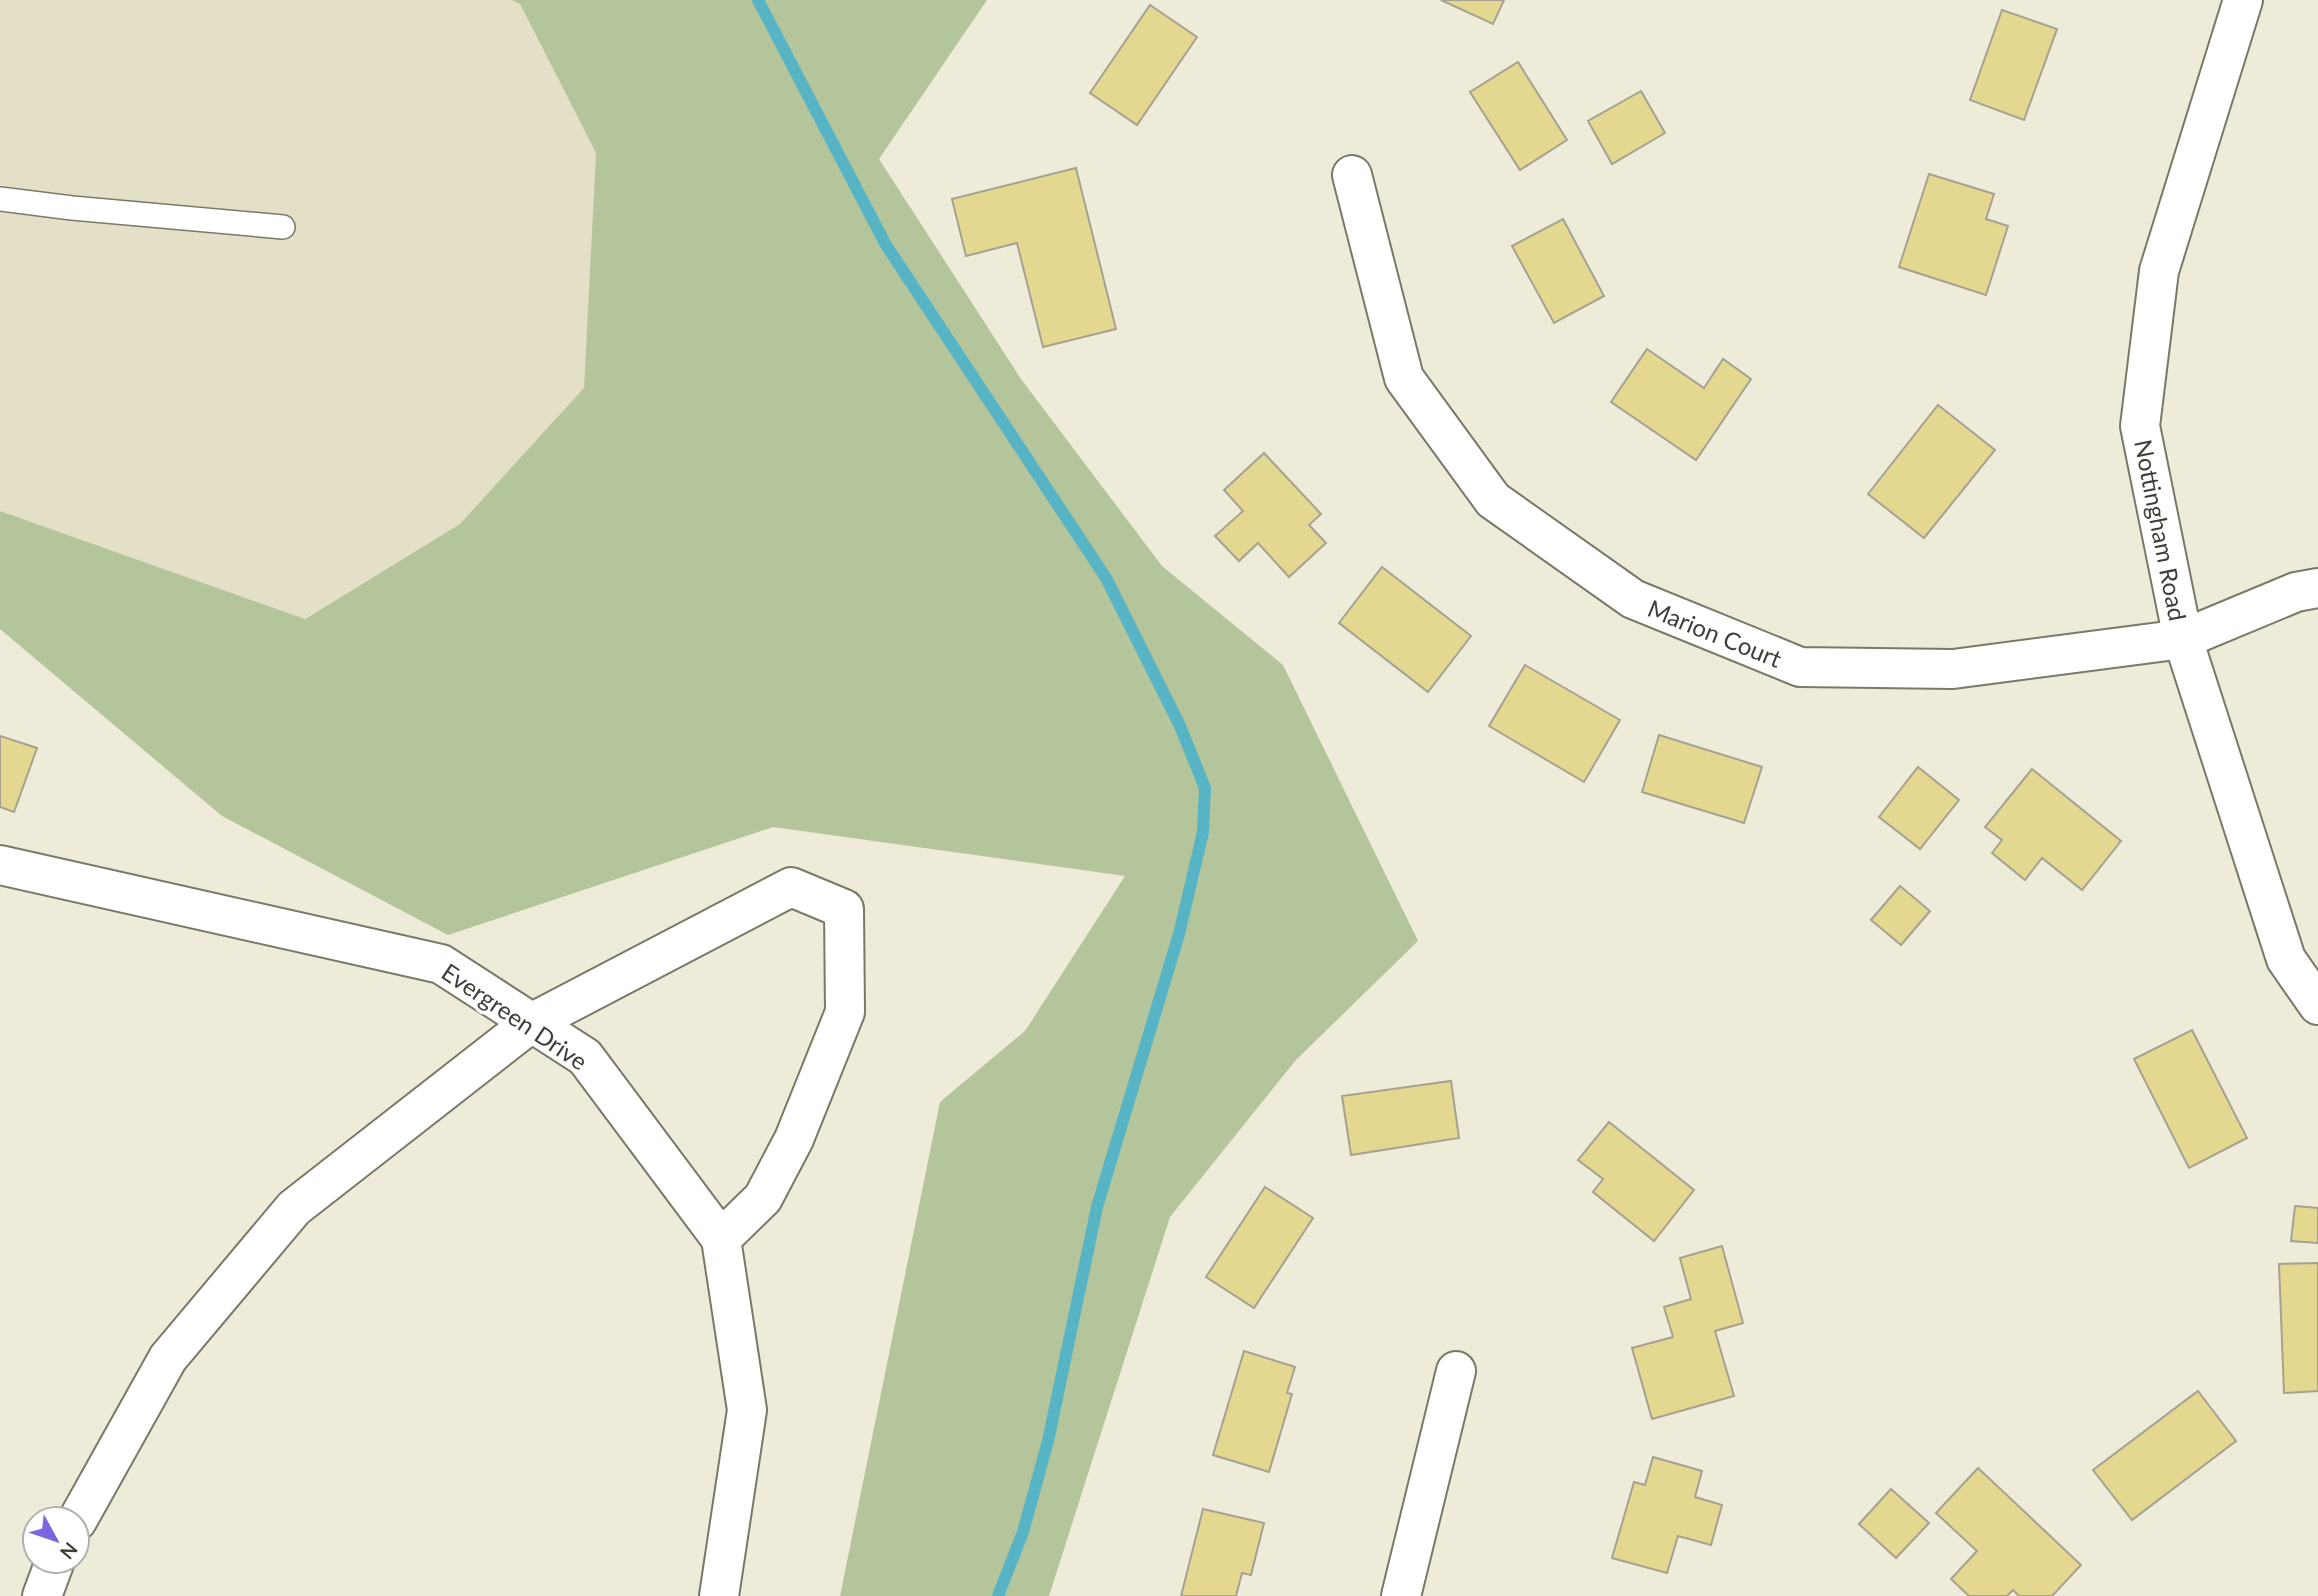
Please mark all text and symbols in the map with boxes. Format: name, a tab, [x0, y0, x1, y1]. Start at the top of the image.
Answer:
street label: Nottingham Road	[2129, 437, 2193, 623]
street label: Marion Court	[1644, 593, 1786, 673]
street label: Evergreen Drive	[437, 957, 593, 1075]
north arrow	[21, 1505, 91, 1575]
text: N	[56, 1538, 83, 1564]

